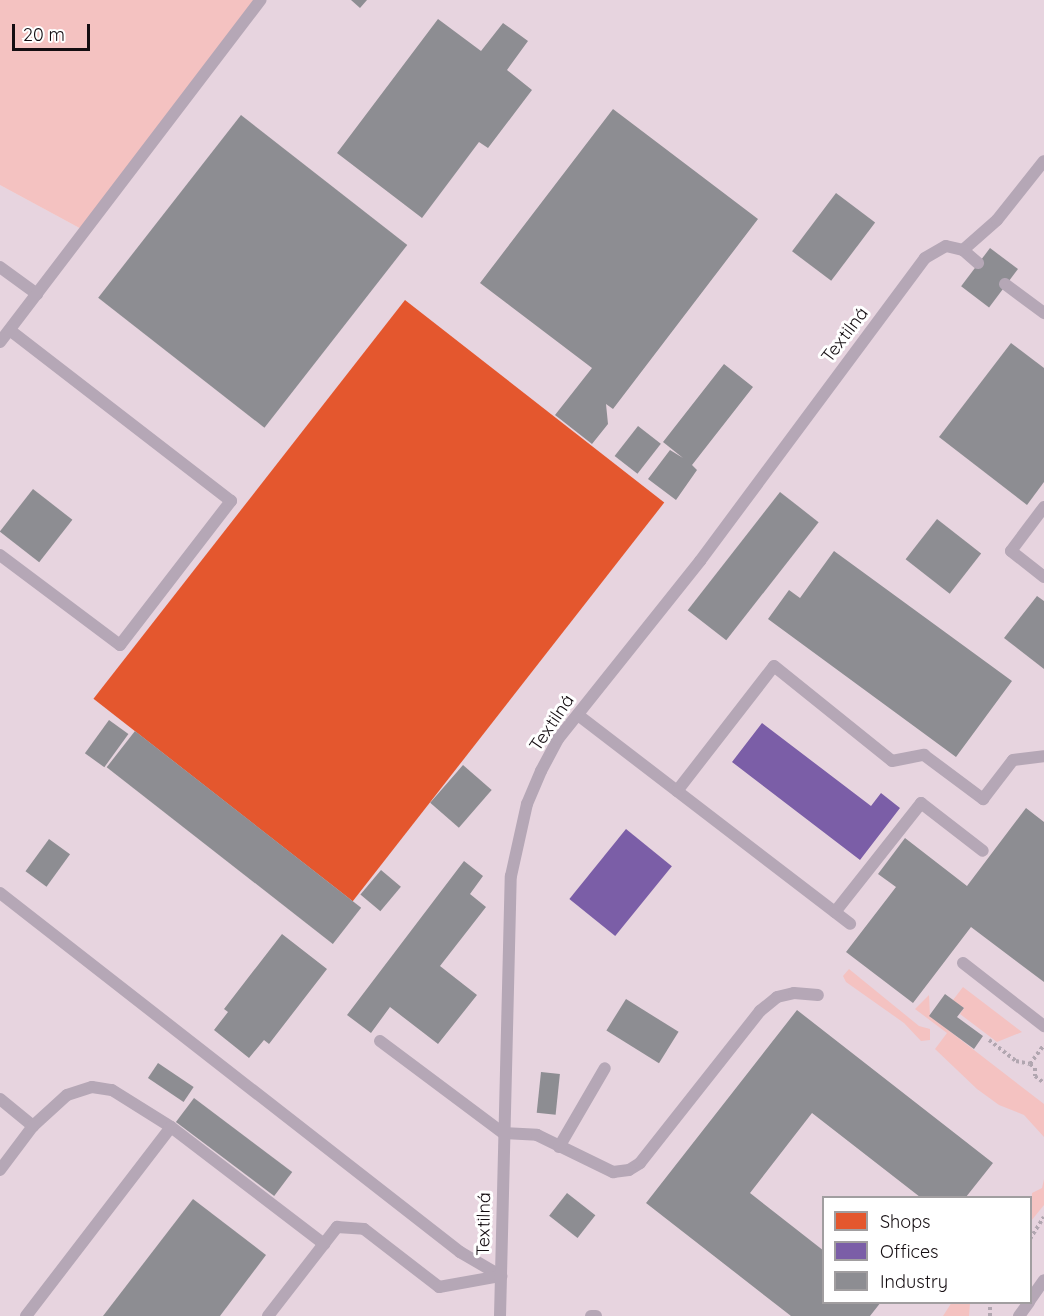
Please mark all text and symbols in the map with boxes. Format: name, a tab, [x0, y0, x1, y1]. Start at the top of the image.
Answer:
scale bar	[15, 12, 93, 50]
text: 20 m	[23, 23, 65, 46]
street label: Textilná	[817, 303, 873, 367]
street label: Textilná	[525, 691, 579, 755]
street label: Textilná	[473, 1192, 495, 1256]
legend	[822, 1196, 1032, 1304]
text: Shops	[880, 1210, 931, 1233]
text: Offices	[880, 1240, 939, 1263]
text: Industry	[880, 1270, 948, 1293]

